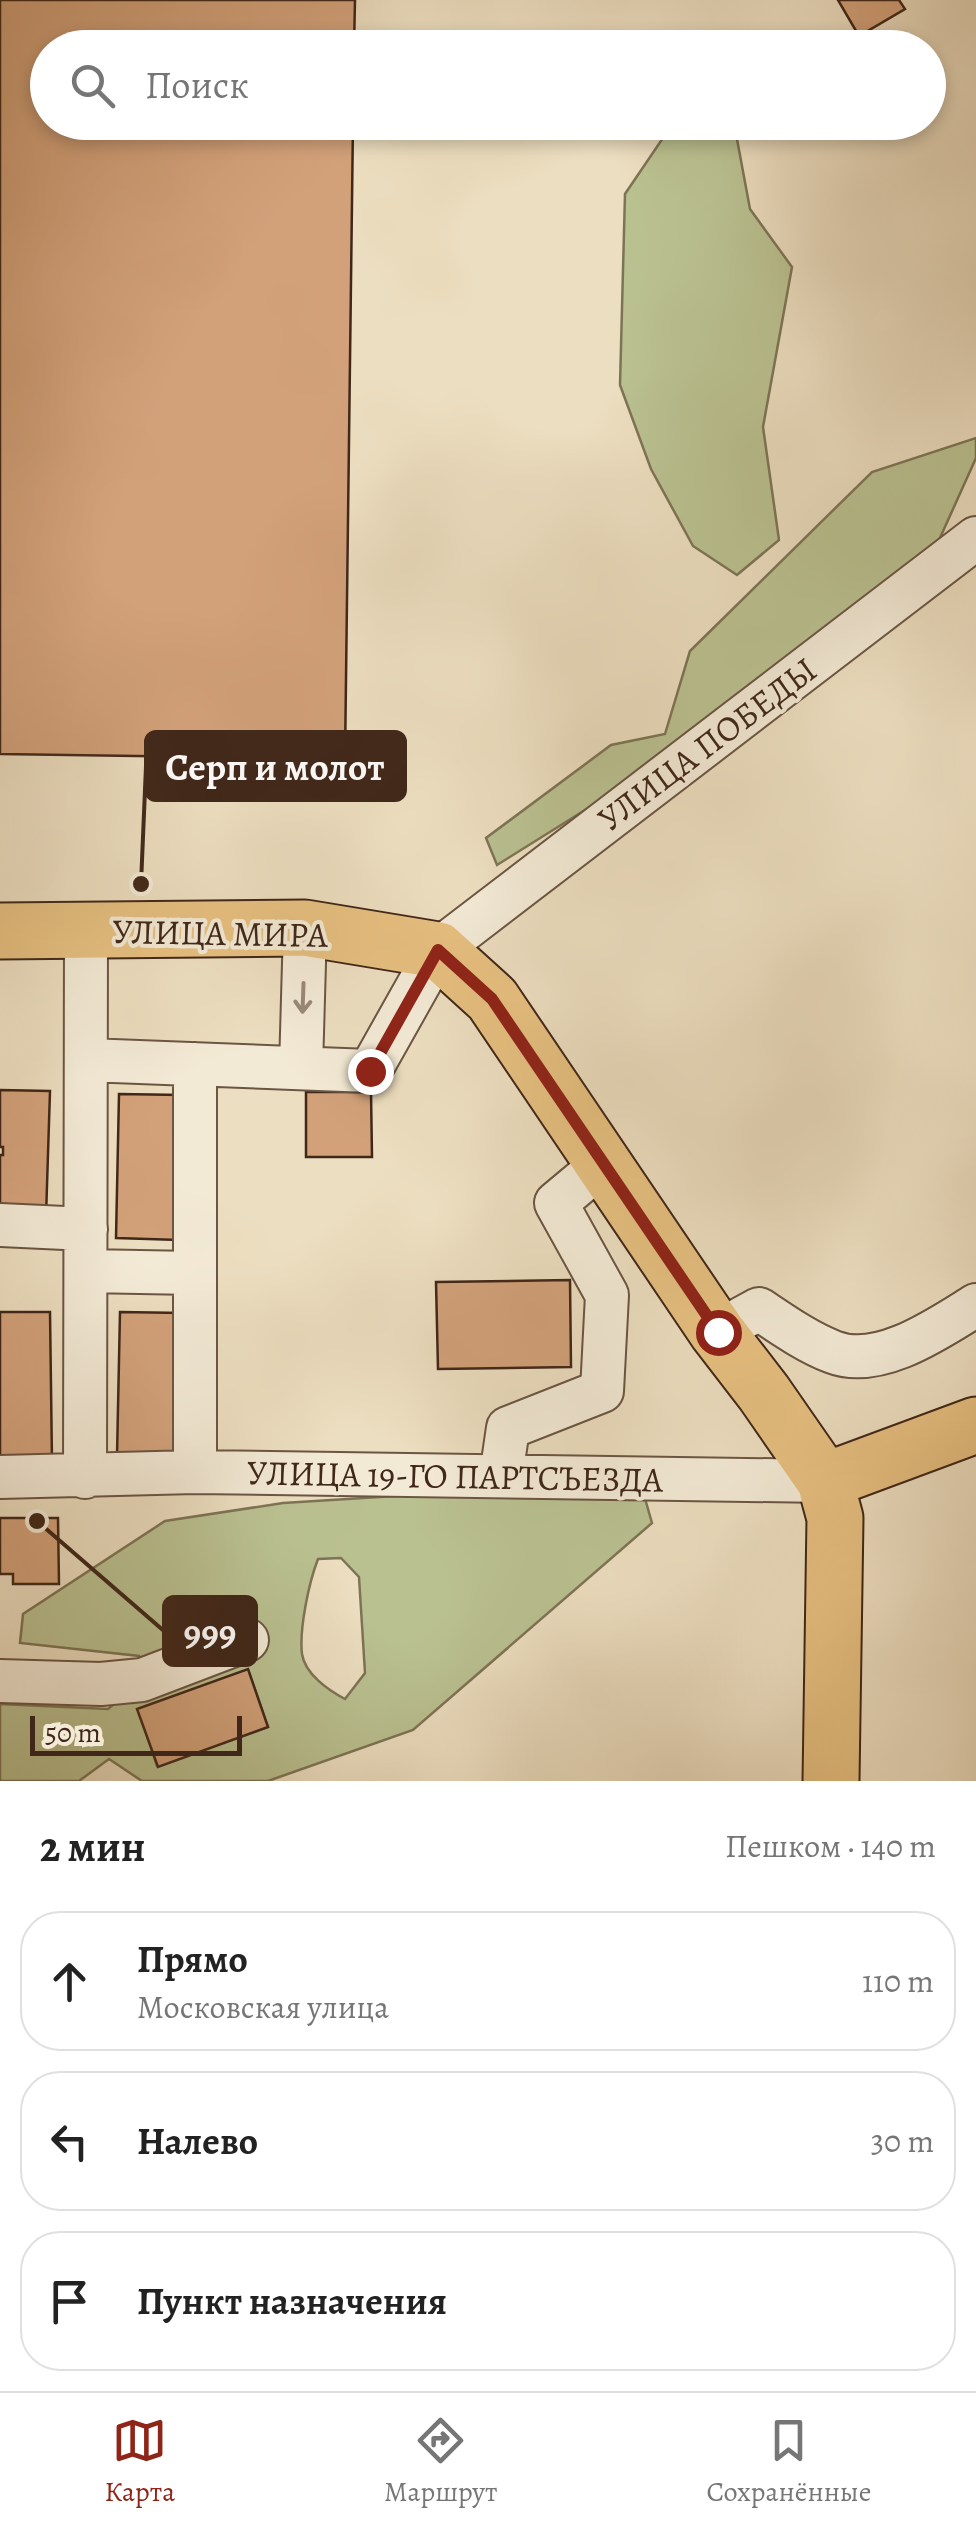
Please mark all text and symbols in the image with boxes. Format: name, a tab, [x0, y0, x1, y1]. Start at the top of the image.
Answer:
search box	[30, 30, 946, 140]
icon: search	[65, 58, 120, 113]
text: Поиск	[145, 59, 249, 111]
street label: УЛИЦА ПОБЕДЫ	[588, 646, 826, 842]
callout: Серп и молот	[146, 732, 405, 800]
text: Серп и молот	[165, 741, 385, 793]
street label: УЛИЦА МИРА	[112, 907, 328, 959]
one-way arrow	[293, 981, 312, 1014]
route end	[348, 1049, 394, 1095]
route start	[696, 1310, 742, 1356]
street label: УЛИЦА 19-ГО ПАРТСЪЕЗДА	[247, 1448, 664, 1504]
callout: 999	[164, 1597, 256, 1665]
text: 999	[184, 1606, 236, 1658]
scale bar	[30, 1711, 242, 1756]
text: 50 m	[45, 1714, 101, 1752]
text: 2 мин	[40, 1818, 146, 1875]
text: Пешком · 140 m	[725, 1824, 936, 1868]
text: Прямо	[137, 1933, 248, 1985]
icon: ahead	[42, 1954, 97, 2009]
text: 110 m	[862, 1959, 934, 2003]
text: Московская улица	[137, 1985, 389, 2029]
icon: left	[42, 2114, 97, 2169]
text: Налево	[137, 2115, 258, 2167]
text: 30 m	[871, 2119, 934, 2163]
icon: arrive	[42, 2274, 97, 2329]
text: Пункт назначения	[137, 2275, 447, 2327]
tab: Карта	[105, 2413, 175, 2511]
tab: Маршрут	[384, 2413, 497, 2511]
tab: Сохранённые	[706, 2413, 872, 2511]

